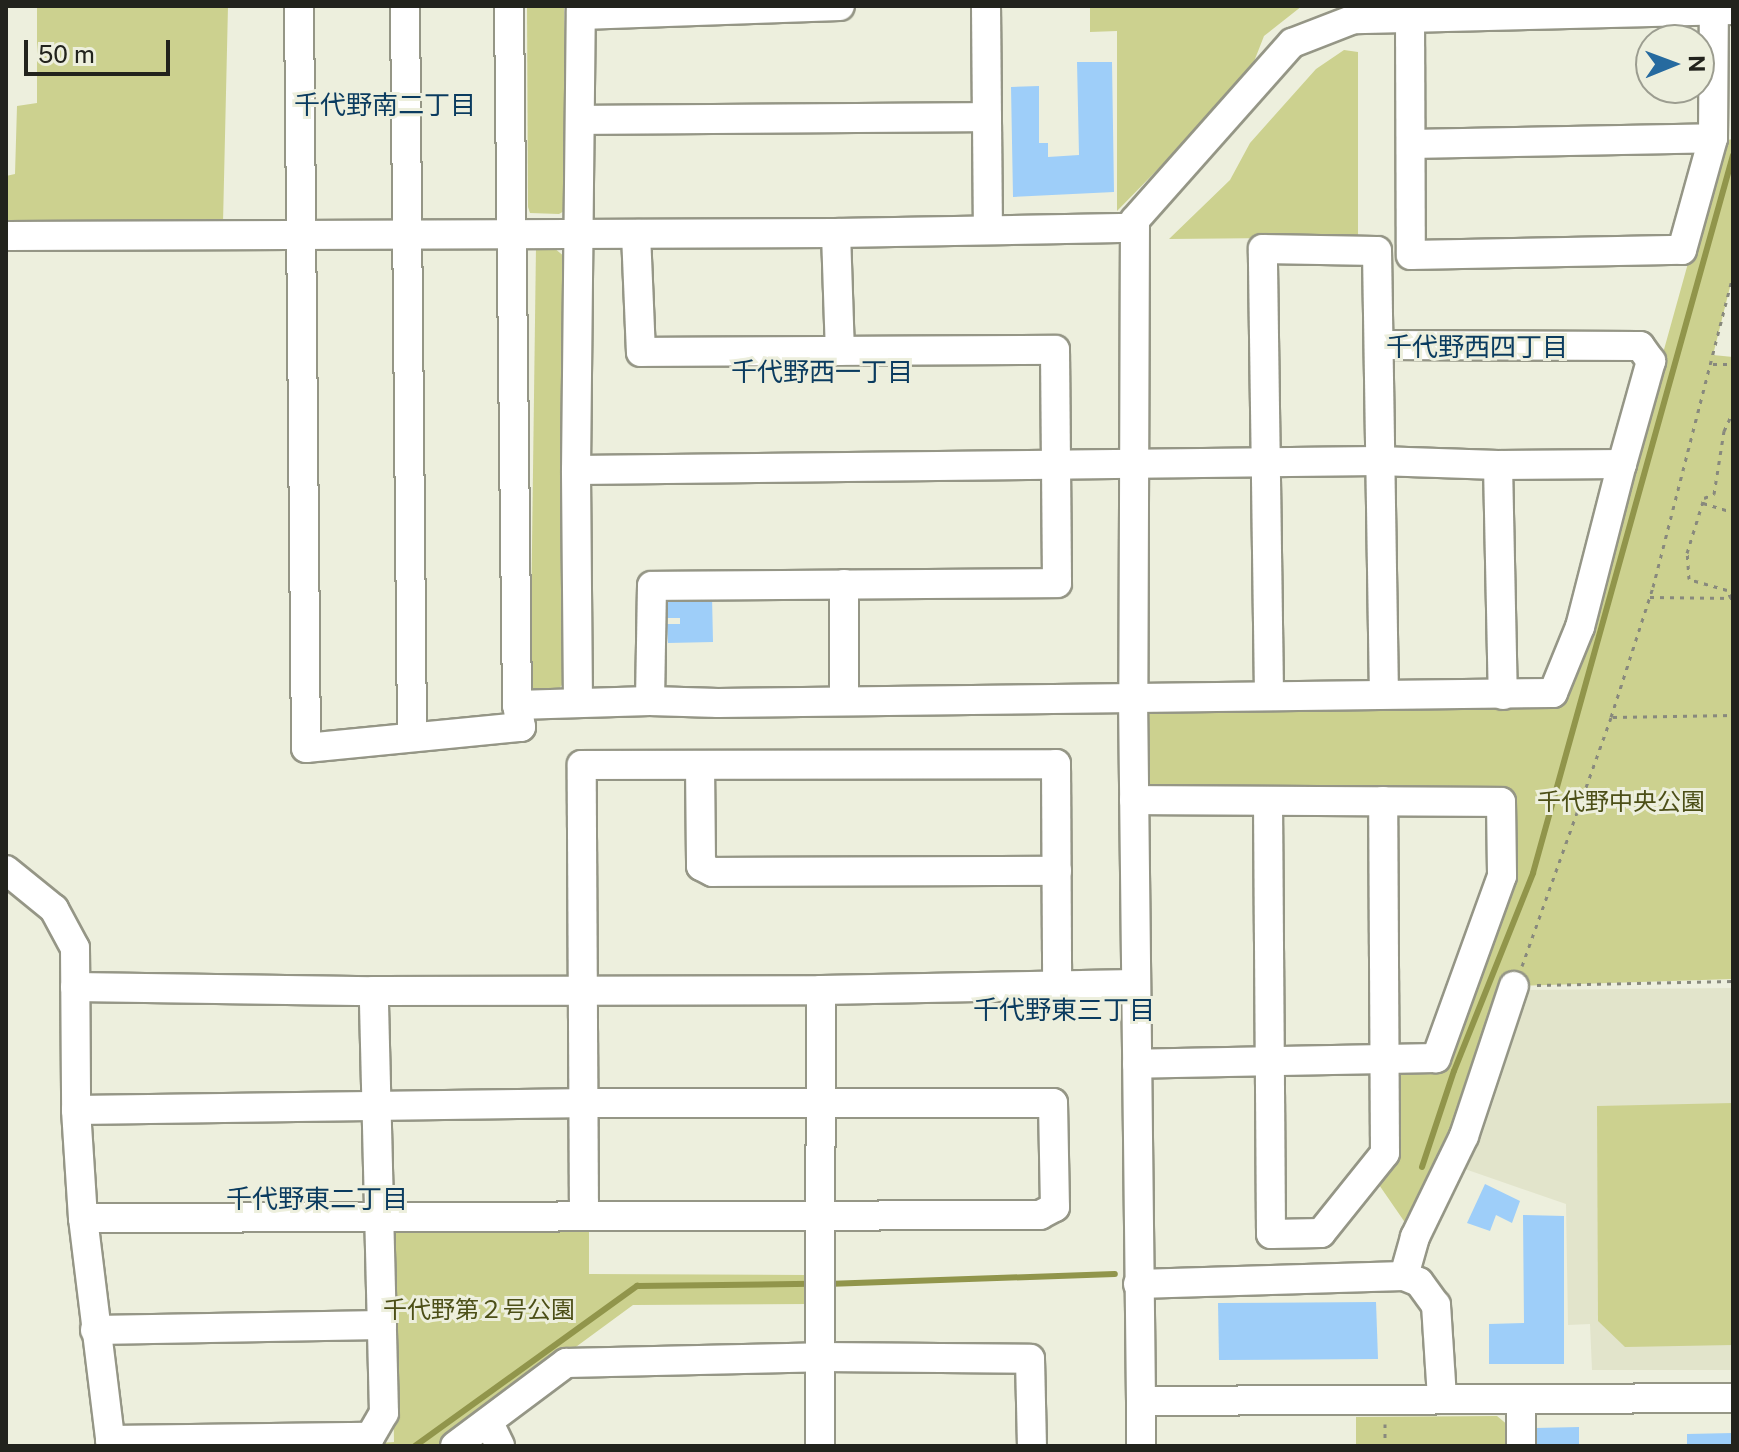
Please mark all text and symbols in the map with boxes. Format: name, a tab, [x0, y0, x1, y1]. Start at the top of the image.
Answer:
scale bar	[28, 24, 174, 74]
north arrow	[1635, 24, 1715, 104]
text: 50 m	[38, 40, 95, 68]
text: N	[1684, 55, 1710, 72]
district label: 千代野南二丁目	[294, 89, 476, 121]
district label: 千代野西四丁目	[1386, 331, 1568, 363]
district label: 千代野西一丁目	[731, 356, 913, 388]
park label: 千代野中央公園	[1537, 788, 1705, 816]
district label: 千代野東三丁目	[973, 994, 1155, 1026]
district label: 千代野東二丁目	[226, 1183, 408, 1215]
park label: 千代野第２号公園	[383, 1296, 575, 1324]

